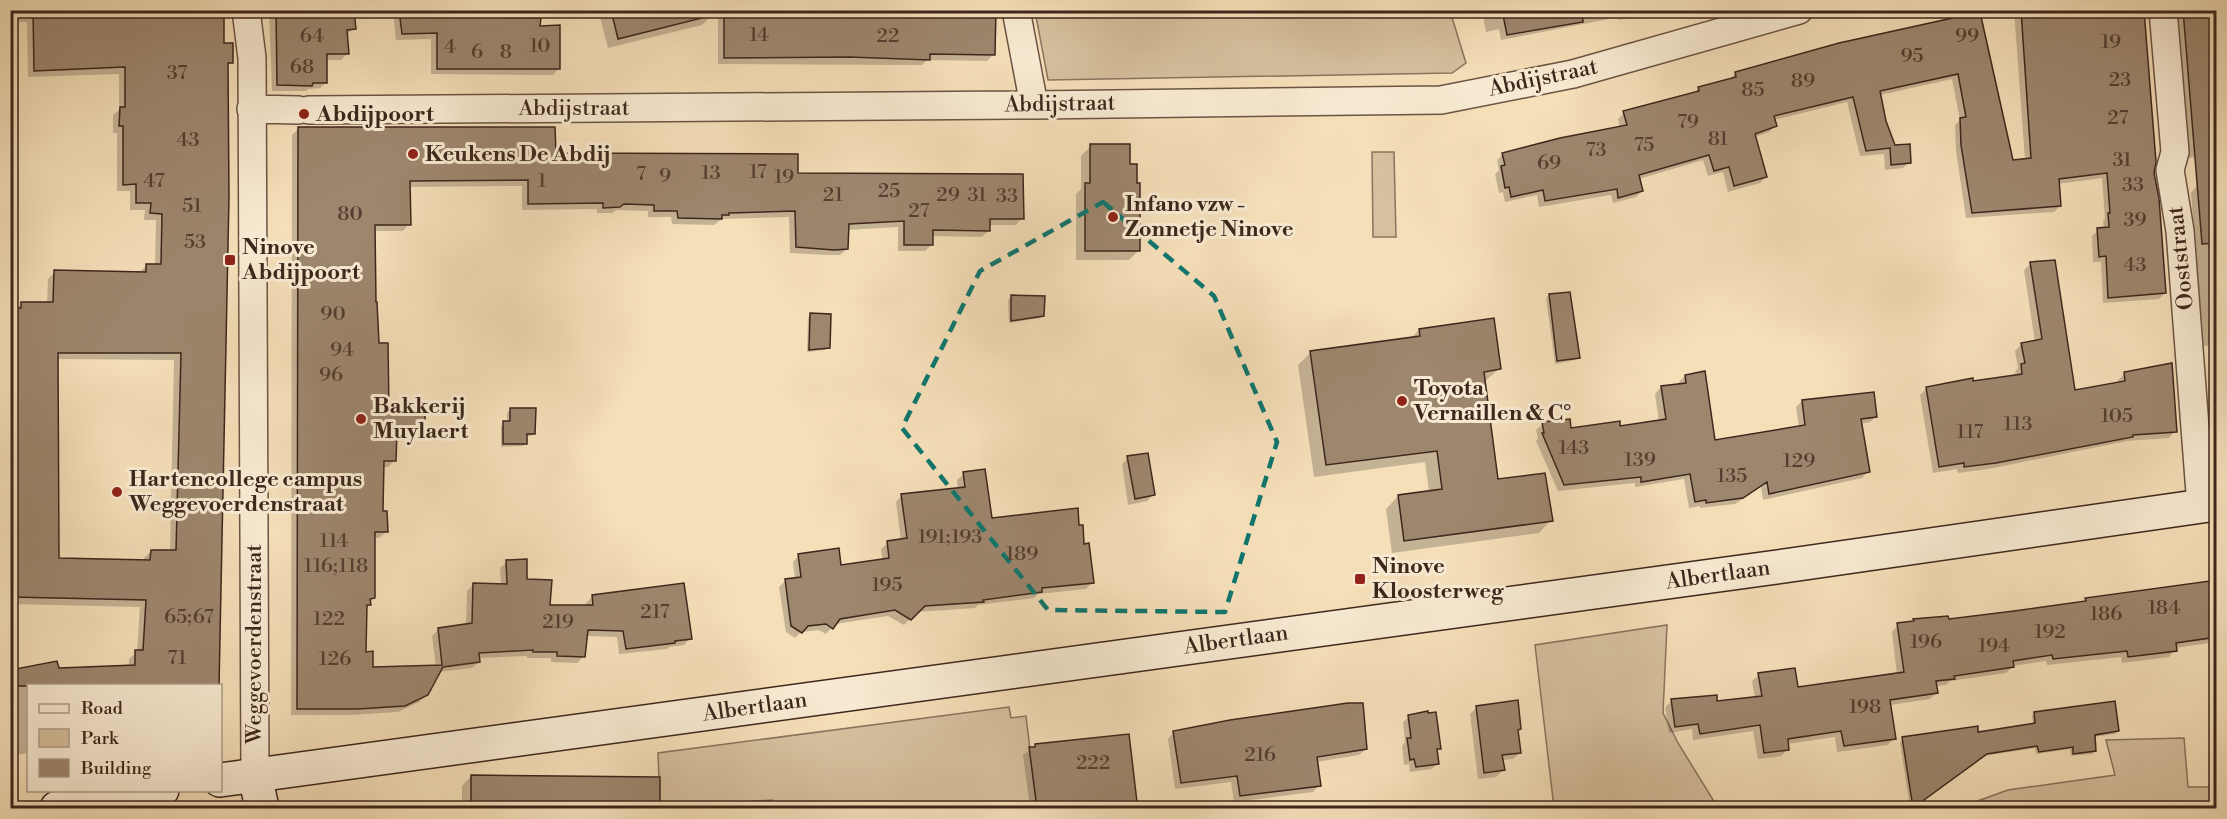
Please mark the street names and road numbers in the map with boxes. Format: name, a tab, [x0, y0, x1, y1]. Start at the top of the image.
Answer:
street label: Abdijstraat	[1485, 53, 1600, 103]
street label: Abdijstraat	[1003, 90, 1116, 118]
street label: Abdijstraat	[518, 95, 630, 122]
street label: Ooststraat	[2162, 205, 2200, 311]
street label: Weggevoerdenstraat	[241, 544, 268, 745]
street label: Albertlaan	[1663, 554, 1772, 596]
street label: Albertlaan	[1181, 619, 1290, 661]
street label: Albertlaan	[700, 686, 809, 728]

